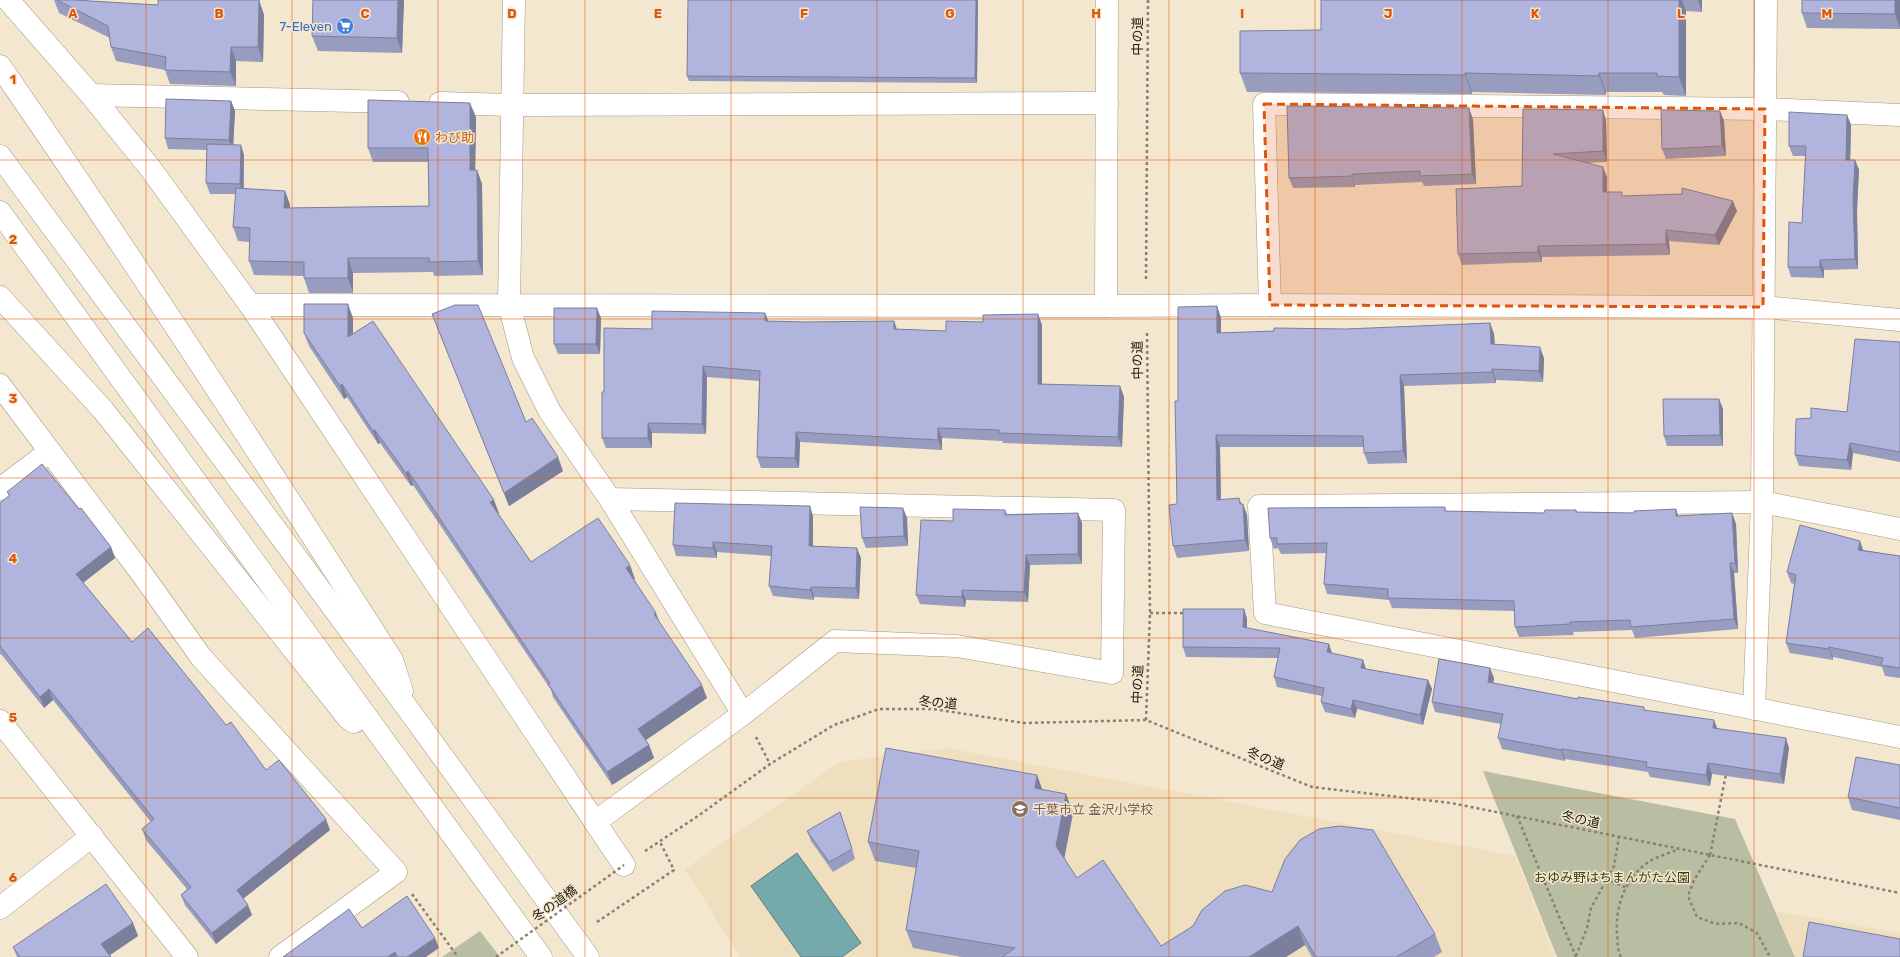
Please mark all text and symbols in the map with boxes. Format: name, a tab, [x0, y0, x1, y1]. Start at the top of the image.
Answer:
text: A	[68, 6, 78, 21]
text: B	[214, 6, 224, 21]
text: C	[360, 6, 370, 21]
text: D	[507, 6, 517, 21]
text: E	[654, 6, 662, 21]
text: F	[800, 6, 808, 21]
text: G	[945, 6, 955, 21]
text: H	[1091, 6, 1101, 21]
text: I	[1240, 6, 1244, 21]
text: J	[1384, 6, 1392, 21]
text: K	[1531, 6, 1540, 21]
text: L	[1677, 6, 1685, 21]
text: M	[1822, 6, 1832, 21]
supermarket icon: 7-Eleven	[335, 16, 355, 36]
street label: 中の道	[1130, 16, 1145, 56]
place label: 7-Eleven	[279, 19, 332, 34]
text: 1	[10, 72, 16, 87]
restaurant icon: わび助	[412, 127, 432, 147]
place label: わび助	[435, 130, 474, 145]
text: 2	[9, 232, 17, 247]
street label: 中の道	[1130, 340, 1145, 380]
text: 3	[9, 391, 18, 406]
text: 4	[9, 551, 18, 566]
street label: 中の道	[1129, 664, 1146, 704]
street label: 冬の道	[918, 693, 958, 712]
text: 5	[9, 710, 17, 725]
street label: 冬の道	[1245, 744, 1287, 773]
school or university icon: 千葉市立 金沢小学校	[1010, 799, 1030, 819]
place label: 千葉市立 金沢小学校	[1033, 802, 1153, 817]
street label: 冬の道	[1560, 808, 1602, 831]
text: 6	[9, 870, 18, 885]
park label: おゆみ野はちまんがた公園	[1534, 870, 1690, 885]
street label: 冬の道橋	[529, 882, 580, 925]

